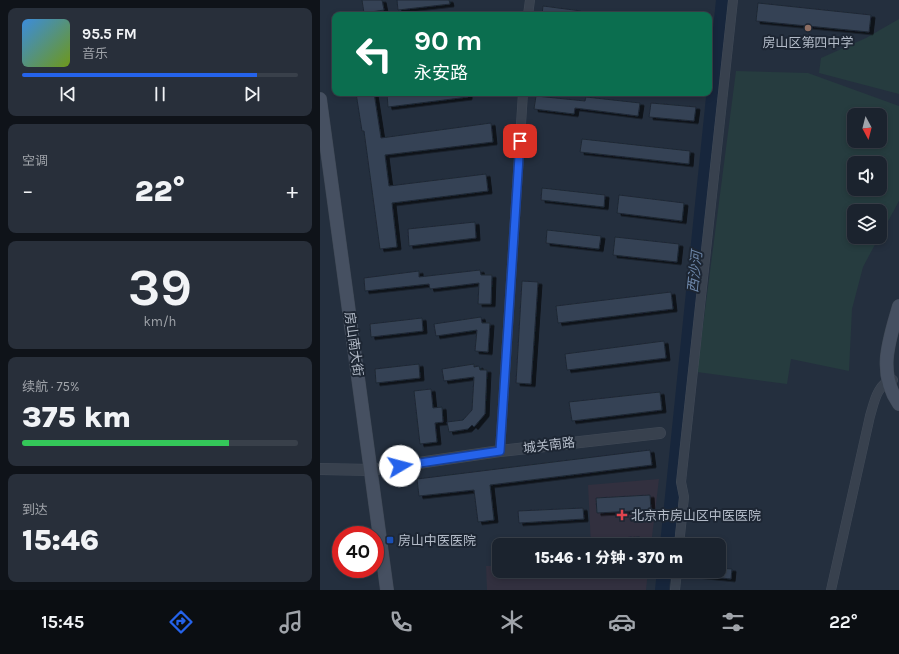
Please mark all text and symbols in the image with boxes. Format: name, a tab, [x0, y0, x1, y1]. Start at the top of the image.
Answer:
marker: 房山区第四中学	[803, 23, 813, 33]
text: 90 m	[414, 24, 482, 57]
text: 95.5 FM	[82, 25, 137, 43]
icon: left	[348, 28, 400, 80]
place label: 房山区第四中学	[762, 35, 854, 50]
text: 音乐	[82, 46, 108, 61]
text: 永安路	[414, 62, 468, 84]
icon: previous	[57, 83, 79, 105]
icon: pause	[149, 83, 171, 105]
icon: next	[241, 83, 263, 105]
north arrow	[847, 108, 887, 148]
map controls	[847, 108, 887, 244]
pin	[503, 124, 537, 158]
icon: arrive	[509, 130, 531, 152]
text: 空调	[22, 153, 48, 168]
button: sound	[847, 156, 887, 196]
text: 22°	[134, 173, 186, 209]
text: −	[22, 178, 34, 204]
text: +	[286, 178, 298, 204]
button: layers	[847, 204, 887, 244]
water label: 西沙河	[684, 247, 706, 294]
text: 39	[128, 257, 192, 318]
street label: 房山南大街	[342, 311, 366, 377]
text: km/h	[144, 314, 176, 329]
text: 续航 · 75%	[22, 379, 79, 394]
text: 375 km	[22, 399, 131, 435]
street label: 城关南路	[522, 434, 576, 456]
position arrow	[379, 445, 421, 487]
text: 到达	[22, 502, 48, 517]
place label: 北京市房山区中医医院	[631, 508, 761, 523]
marker: 北京市房山区中医医院	[616, 509, 628, 521]
text: 15:46	[22, 522, 99, 558]
speed limit sign: 40	[332, 526, 384, 578]
place label: 房山中医医院	[398, 533, 476, 548]
marker: 房山中医医院	[385, 535, 395, 545]
text: 15:46 · 1 分钟 · 370 m	[535, 549, 683, 567]
icon: directions	[167, 608, 195, 636]
icon: music	[277, 608, 305, 636]
icon: phone	[387, 608, 415, 636]
icon: climate	[498, 608, 526, 636]
icon: car	[608, 608, 636, 636]
icon: filters	[719, 608, 747, 636]
text: 15:45	[41, 611, 84, 633]
text: 22°	[829, 611, 858, 633]

